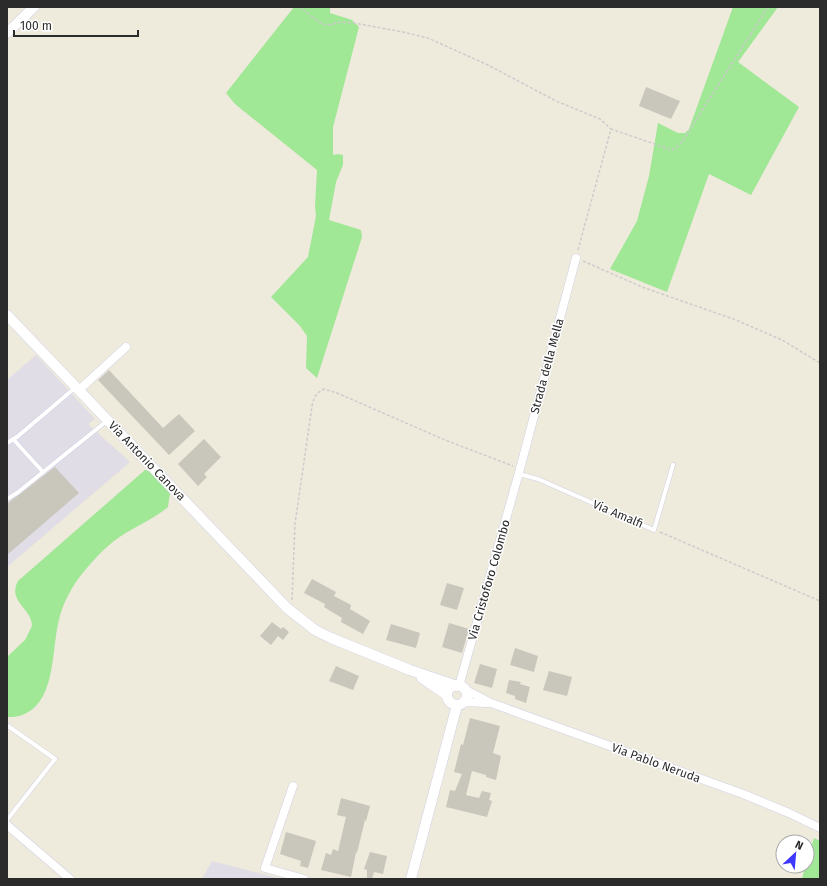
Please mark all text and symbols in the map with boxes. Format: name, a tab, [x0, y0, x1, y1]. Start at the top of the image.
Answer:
scale bar	[14, 12, 138, 38]
text: 100 m	[20, 19, 52, 33]
street label: Strada della Mella	[528, 317, 566, 415]
street label: Via Antonio Canova	[106, 418, 188, 504]
street label: Via Amalfi	[591, 497, 645, 531]
street label: Via Cristoforo Colombo	[465, 518, 513, 642]
street label: Via Pablo Neruda	[610, 740, 702, 786]
north arrow	[775, 834, 815, 874]
text: N	[793, 838, 805, 853]

